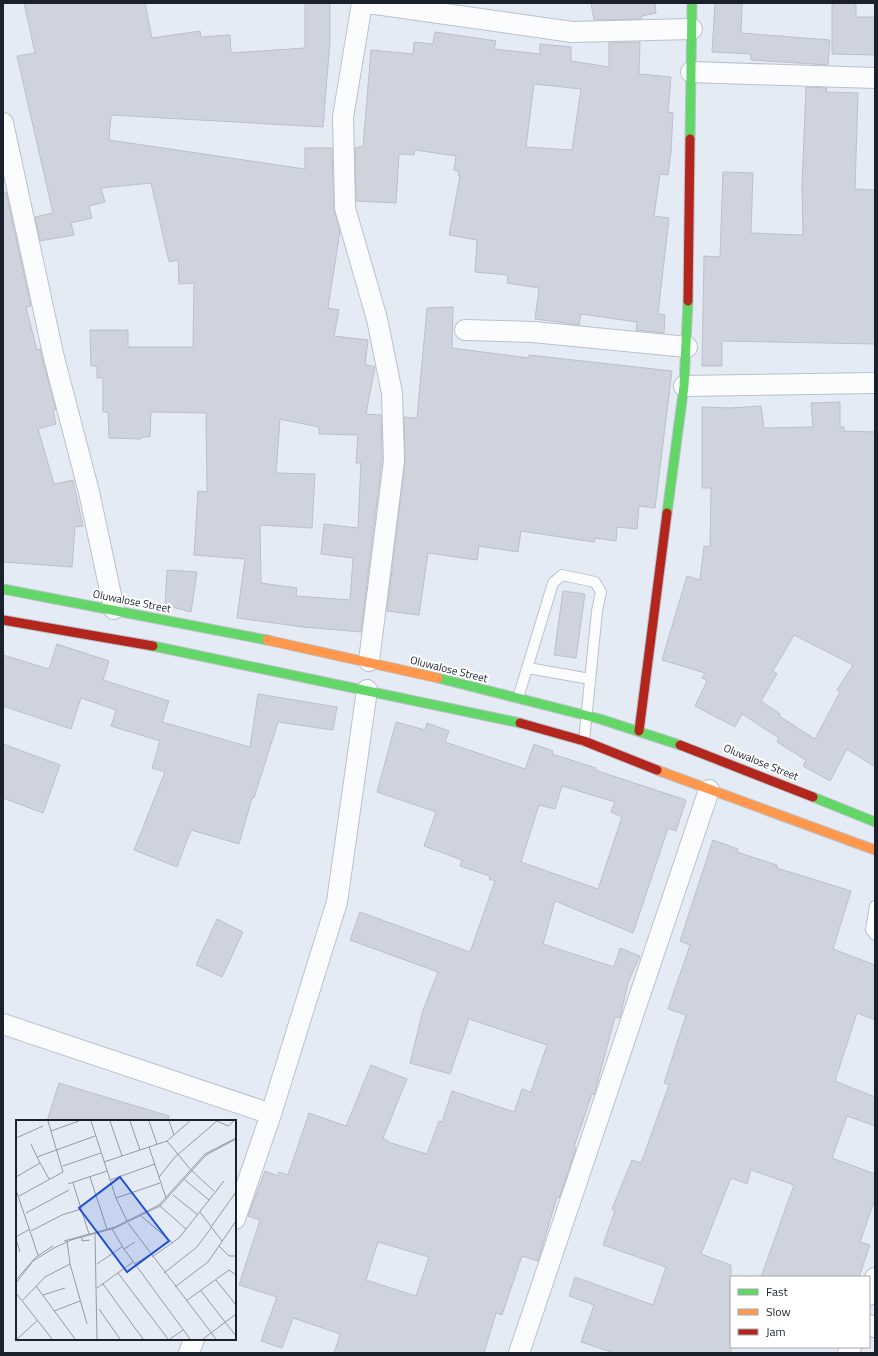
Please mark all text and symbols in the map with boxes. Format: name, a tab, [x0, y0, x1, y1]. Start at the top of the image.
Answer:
street label: Oluwalose Street	[92, 586, 173, 616]
street label: Oluwalose Street	[409, 652, 490, 686]
street label: Oluwalose Street	[721, 740, 801, 784]
inset map	[16, 1120, 236, 1340]
legend	[730, 1276, 870, 1348]
text: Fast	[766, 1282, 789, 1301]
text: Slow	[766, 1302, 791, 1321]
text: Jam	[766, 1322, 786, 1341]

